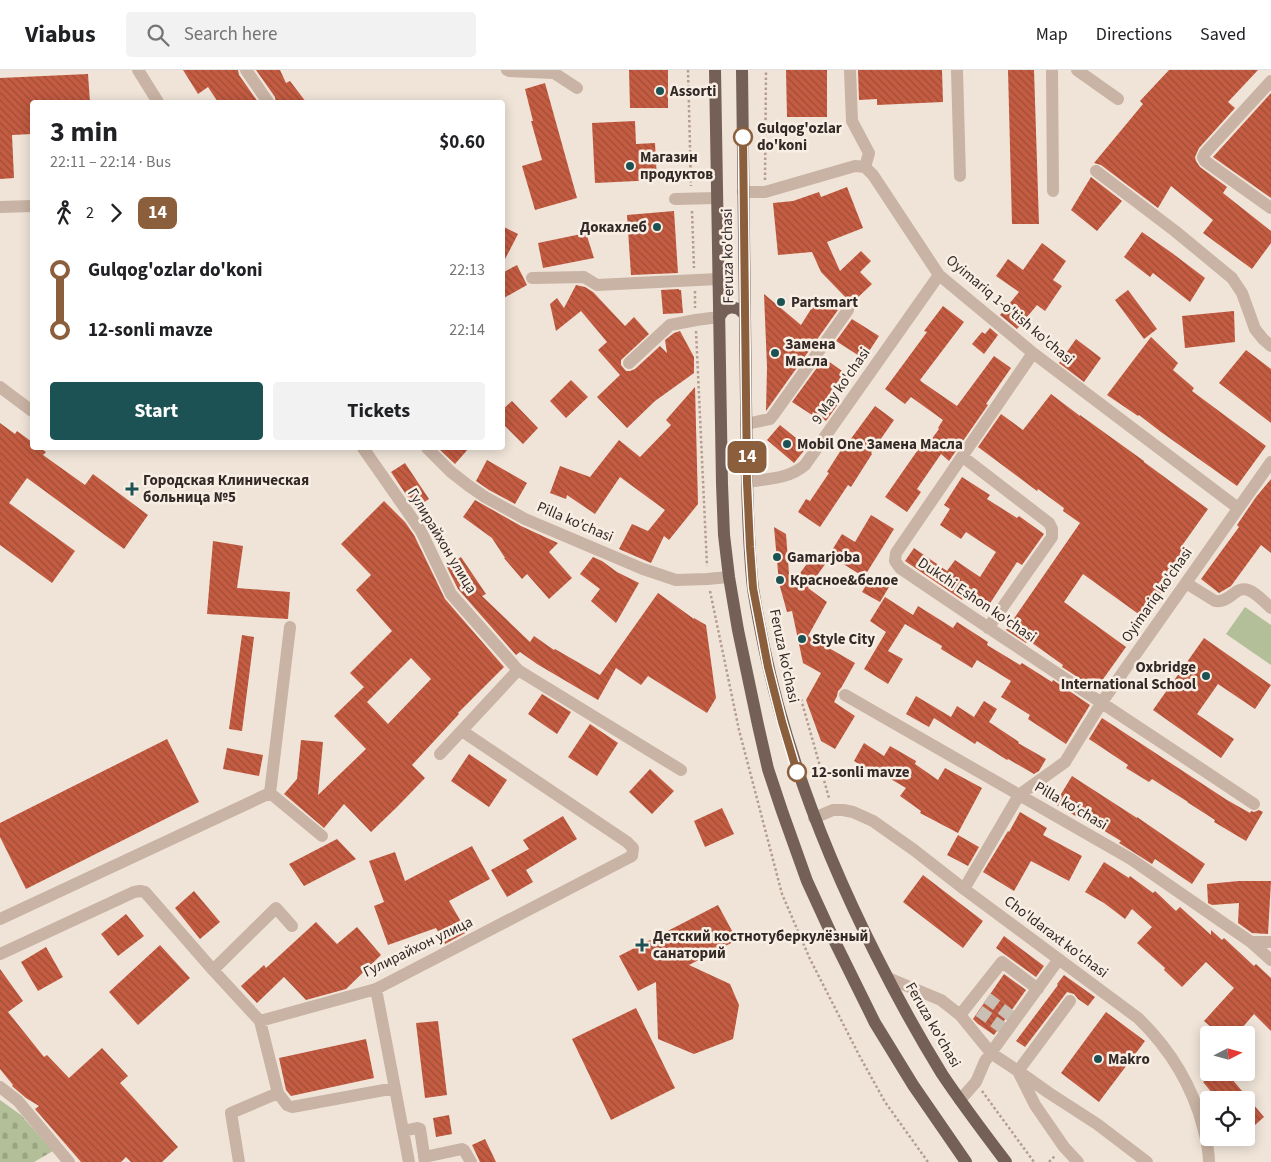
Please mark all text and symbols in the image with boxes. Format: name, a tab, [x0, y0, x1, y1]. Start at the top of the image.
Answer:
search box	[126, 12, 476, 57]
text: Viabus	[25, 17, 96, 52]
icon: search	[144, 21, 172, 49]
text: Search here	[184, 21, 277, 48]
text: Map	[1036, 22, 1068, 47]
text: Directions	[1096, 22, 1172, 47]
text: Saved	[1200, 22, 1246, 47]
place label: Assorti	[669, 81, 716, 102]
marker: Assorti	[654, 85, 666, 97]
text: 3 min	[50, 112, 118, 152]
place label: Gulqog'ozlar do'koni	[757, 118, 842, 156]
marker: Gulqog'ozlar do'koni	[733, 127, 753, 147]
text: $0.60	[439, 129, 485, 156]
place label: Магазин продуктов	[640, 147, 713, 185]
text: 22:11 – 22:14 · Bus	[50, 151, 171, 173]
marker: Магазин продуктов	[624, 160, 636, 172]
icon: walk	[50, 199, 78, 227]
icon: forward	[102, 199, 130, 227]
text: 14	[148, 200, 167, 225]
text: 2	[86, 202, 94, 224]
street label: Feruza ko'chasi	[717, 208, 739, 304]
place label: Докахлеб	[580, 217, 647, 238]
marker: Докахлеб	[651, 221, 663, 233]
street label: Oyimariq 1-o'tish ko'chasi	[941, 250, 1079, 370]
text: Gulqog'ozlar do'koni	[88, 257, 263, 284]
text: 22:13	[449, 259, 485, 281]
place label: Partsmart	[791, 292, 858, 313]
marker: Partsmart	[775, 296, 787, 308]
text: 12-sonli mavze	[88, 317, 213, 344]
text: 22:14	[449, 319, 485, 341]
place label: Замена Масла	[785, 334, 836, 372]
street label: 9 May ko'chasi	[807, 343, 875, 429]
marker: Замена Масла	[769, 347, 781, 359]
button: Start	[50, 382, 263, 440]
button: Tickets	[273, 382, 485, 440]
place label: Mobil One Замена Масла	[797, 434, 963, 455]
marker: Mobil One Замена Масла	[781, 438, 793, 450]
line badge: 14	[724, 441, 770, 473]
text: 14	[737, 444, 757, 469]
place label: Городская Клиническая больница №5	[143, 470, 309, 508]
marker: Городская Клиническая больница №5	[125, 482, 139, 496]
street label: Гулирайхон улица	[402, 484, 482, 598]
street label: Pilla ko'chasi	[534, 496, 616, 548]
street label: Oyimariq ko'chasi	[1116, 543, 1198, 647]
place label: Gamarjoba	[787, 547, 860, 568]
marker: Gamarjoba	[771, 551, 783, 563]
street label: Dukchi Eshon ko'chasi	[914, 553, 1040, 647]
place label: Красное&белое	[790, 570, 898, 591]
marker: Красное&белое	[774, 574, 786, 586]
street label: Feruza ko'chasi	[764, 607, 804, 705]
place label: Style City	[812, 629, 875, 650]
marker: Style City	[796, 633, 808, 645]
place label: Oxbridge International School	[1061, 657, 1197, 695]
marker: Oxbridge International School	[1200, 670, 1212, 682]
marker: 12-sonli mavze	[787, 762, 807, 782]
place label: 12-sonli mavze	[811, 762, 910, 783]
street label: Pilla ko‘chasi	[1031, 777, 1111, 835]
street label: Cho'ldaraxt ko'chasi	[1000, 891, 1112, 983]
street label: Гулирайхон улица	[360, 911, 476, 983]
place label: Детский костнотуберкулёзный санаторий	[653, 926, 868, 964]
marker: Детский костнотуберкулёзный санаторий	[635, 938, 649, 952]
street label: Feruza ko'chasi	[900, 978, 966, 1072]
north arrow	[1200, 1026, 1255, 1081]
map controls	[1200, 1026, 1255, 1146]
place label: Makro	[1108, 1049, 1150, 1070]
marker: Makro	[1092, 1053, 1104, 1065]
button: locate	[1200, 1091, 1255, 1146]

